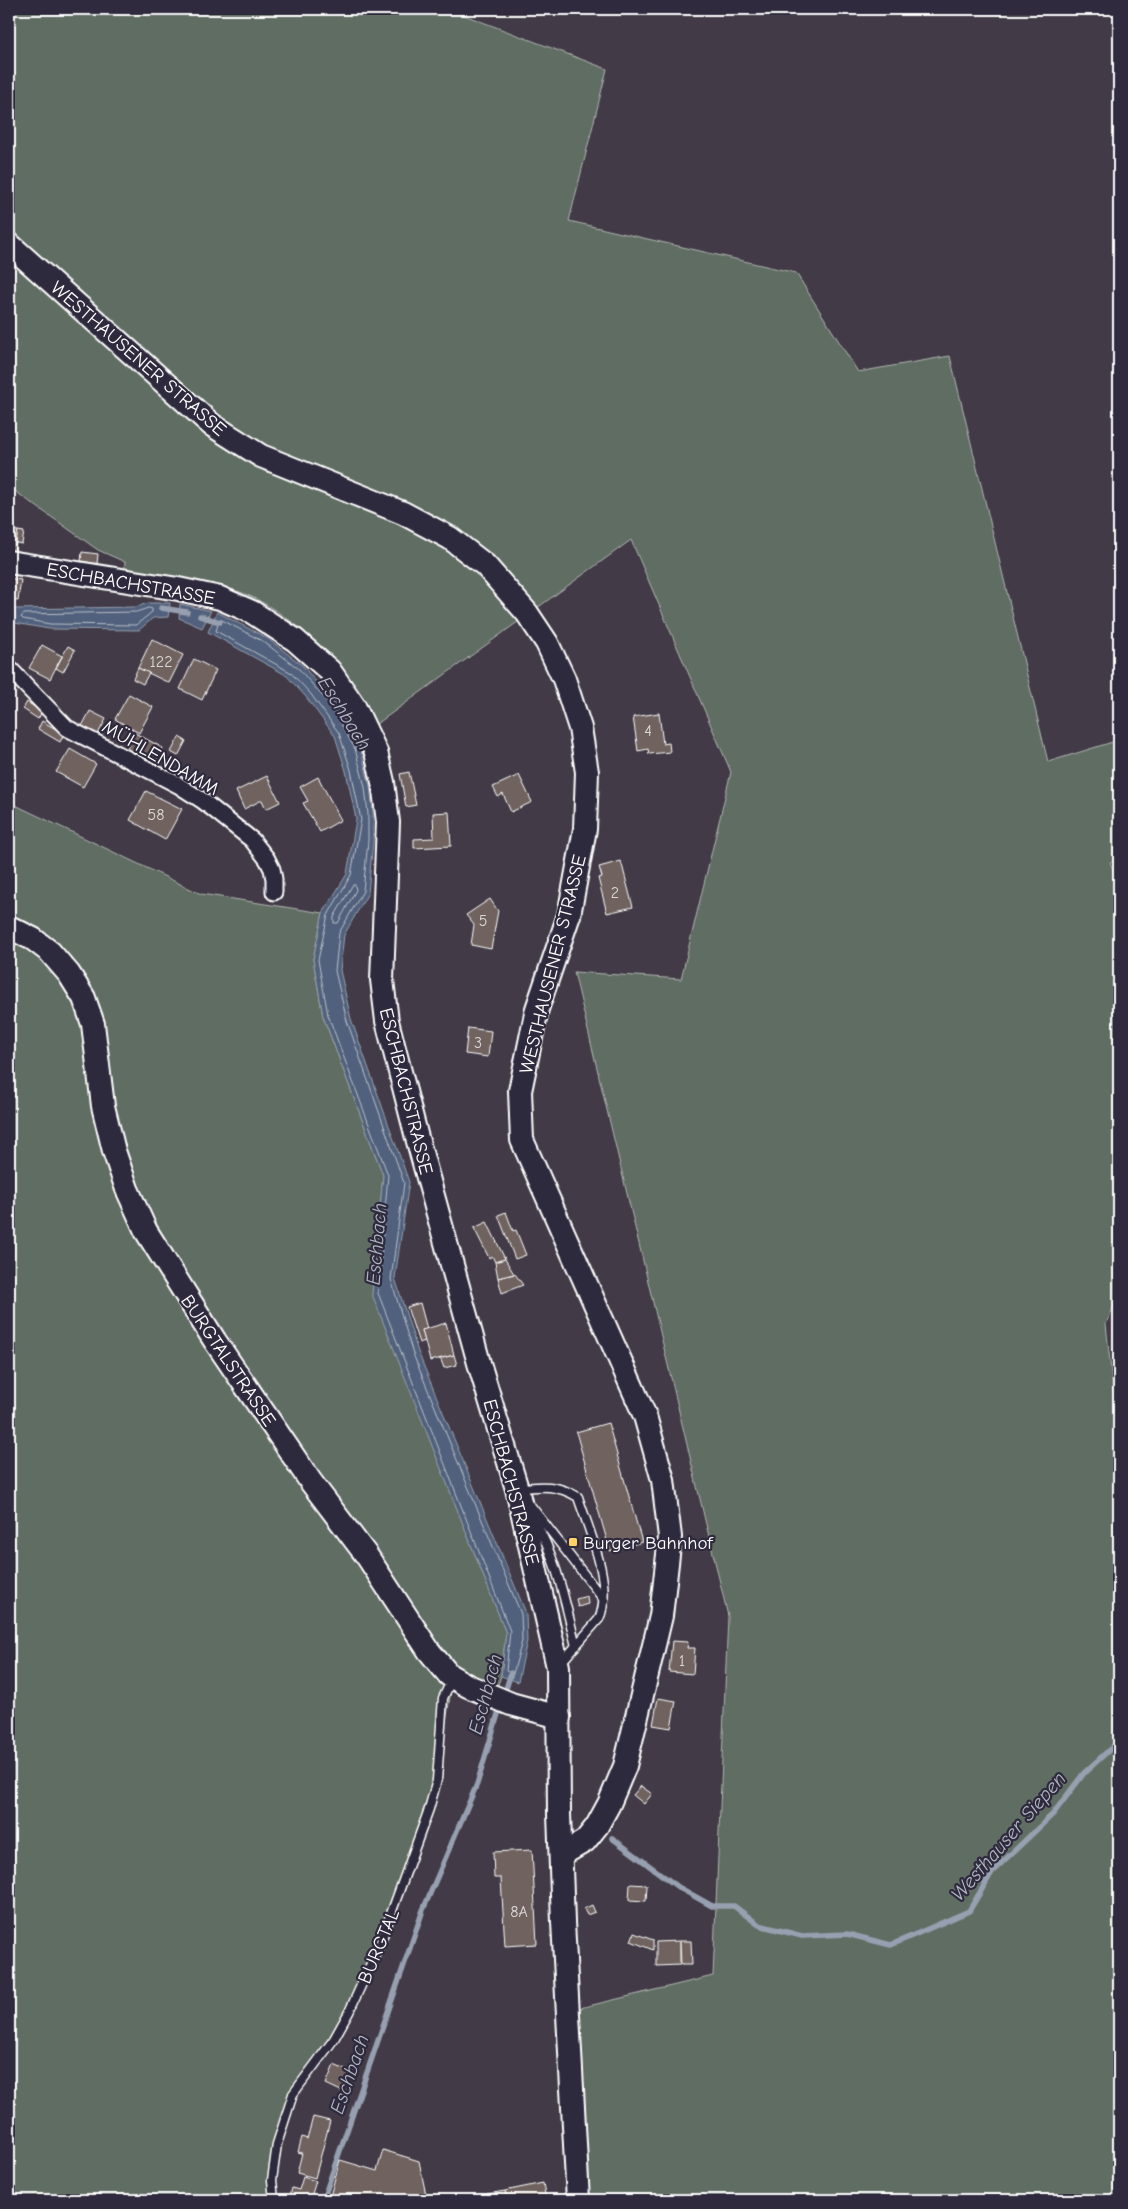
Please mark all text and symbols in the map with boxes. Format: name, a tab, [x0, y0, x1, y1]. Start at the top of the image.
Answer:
street label: WESTHAUSENER STRASSE	[46, 277, 230, 441]
street label: ESCHBACHSTRASSE	[45, 558, 217, 610]
house number: 122	[149, 653, 173, 671]
water label: Eschbach	[313, 672, 376, 754]
street label: MÜHLENDAMM	[98, 716, 223, 800]
house number: 4	[644, 722, 652, 740]
house number: 58	[148, 806, 164, 824]
street label: WESTHAUSENER STRASSE	[515, 852, 591, 1076]
house number: 2	[611, 884, 619, 902]
house number: 5	[479, 912, 487, 930]
street label: ESCHBACHSTRASSE	[375, 1006, 437, 1177]
house number: 3	[474, 1034, 482, 1052]
water label: Eschbach	[361, 1202, 392, 1286]
street label: BURGTALSTRASSE	[176, 1291, 280, 1430]
street label: ESCHBACHSTRASSE	[478, 1397, 544, 1568]
place label: Burger Bahnhof	[583, 1532, 714, 1554]
marker: Burger Bahnhof	[567, 1536, 579, 1548]
water label: Eschbach	[464, 1651, 507, 1737]
house number: 1	[679, 1652, 685, 1670]
water label: Westhauser Siepen	[946, 1767, 1071, 1905]
house number: 8A	[510, 1903, 528, 1921]
street label: BURGTAL	[353, 1905, 405, 1987]
water label: Eschbach	[325, 2032, 374, 2117]

